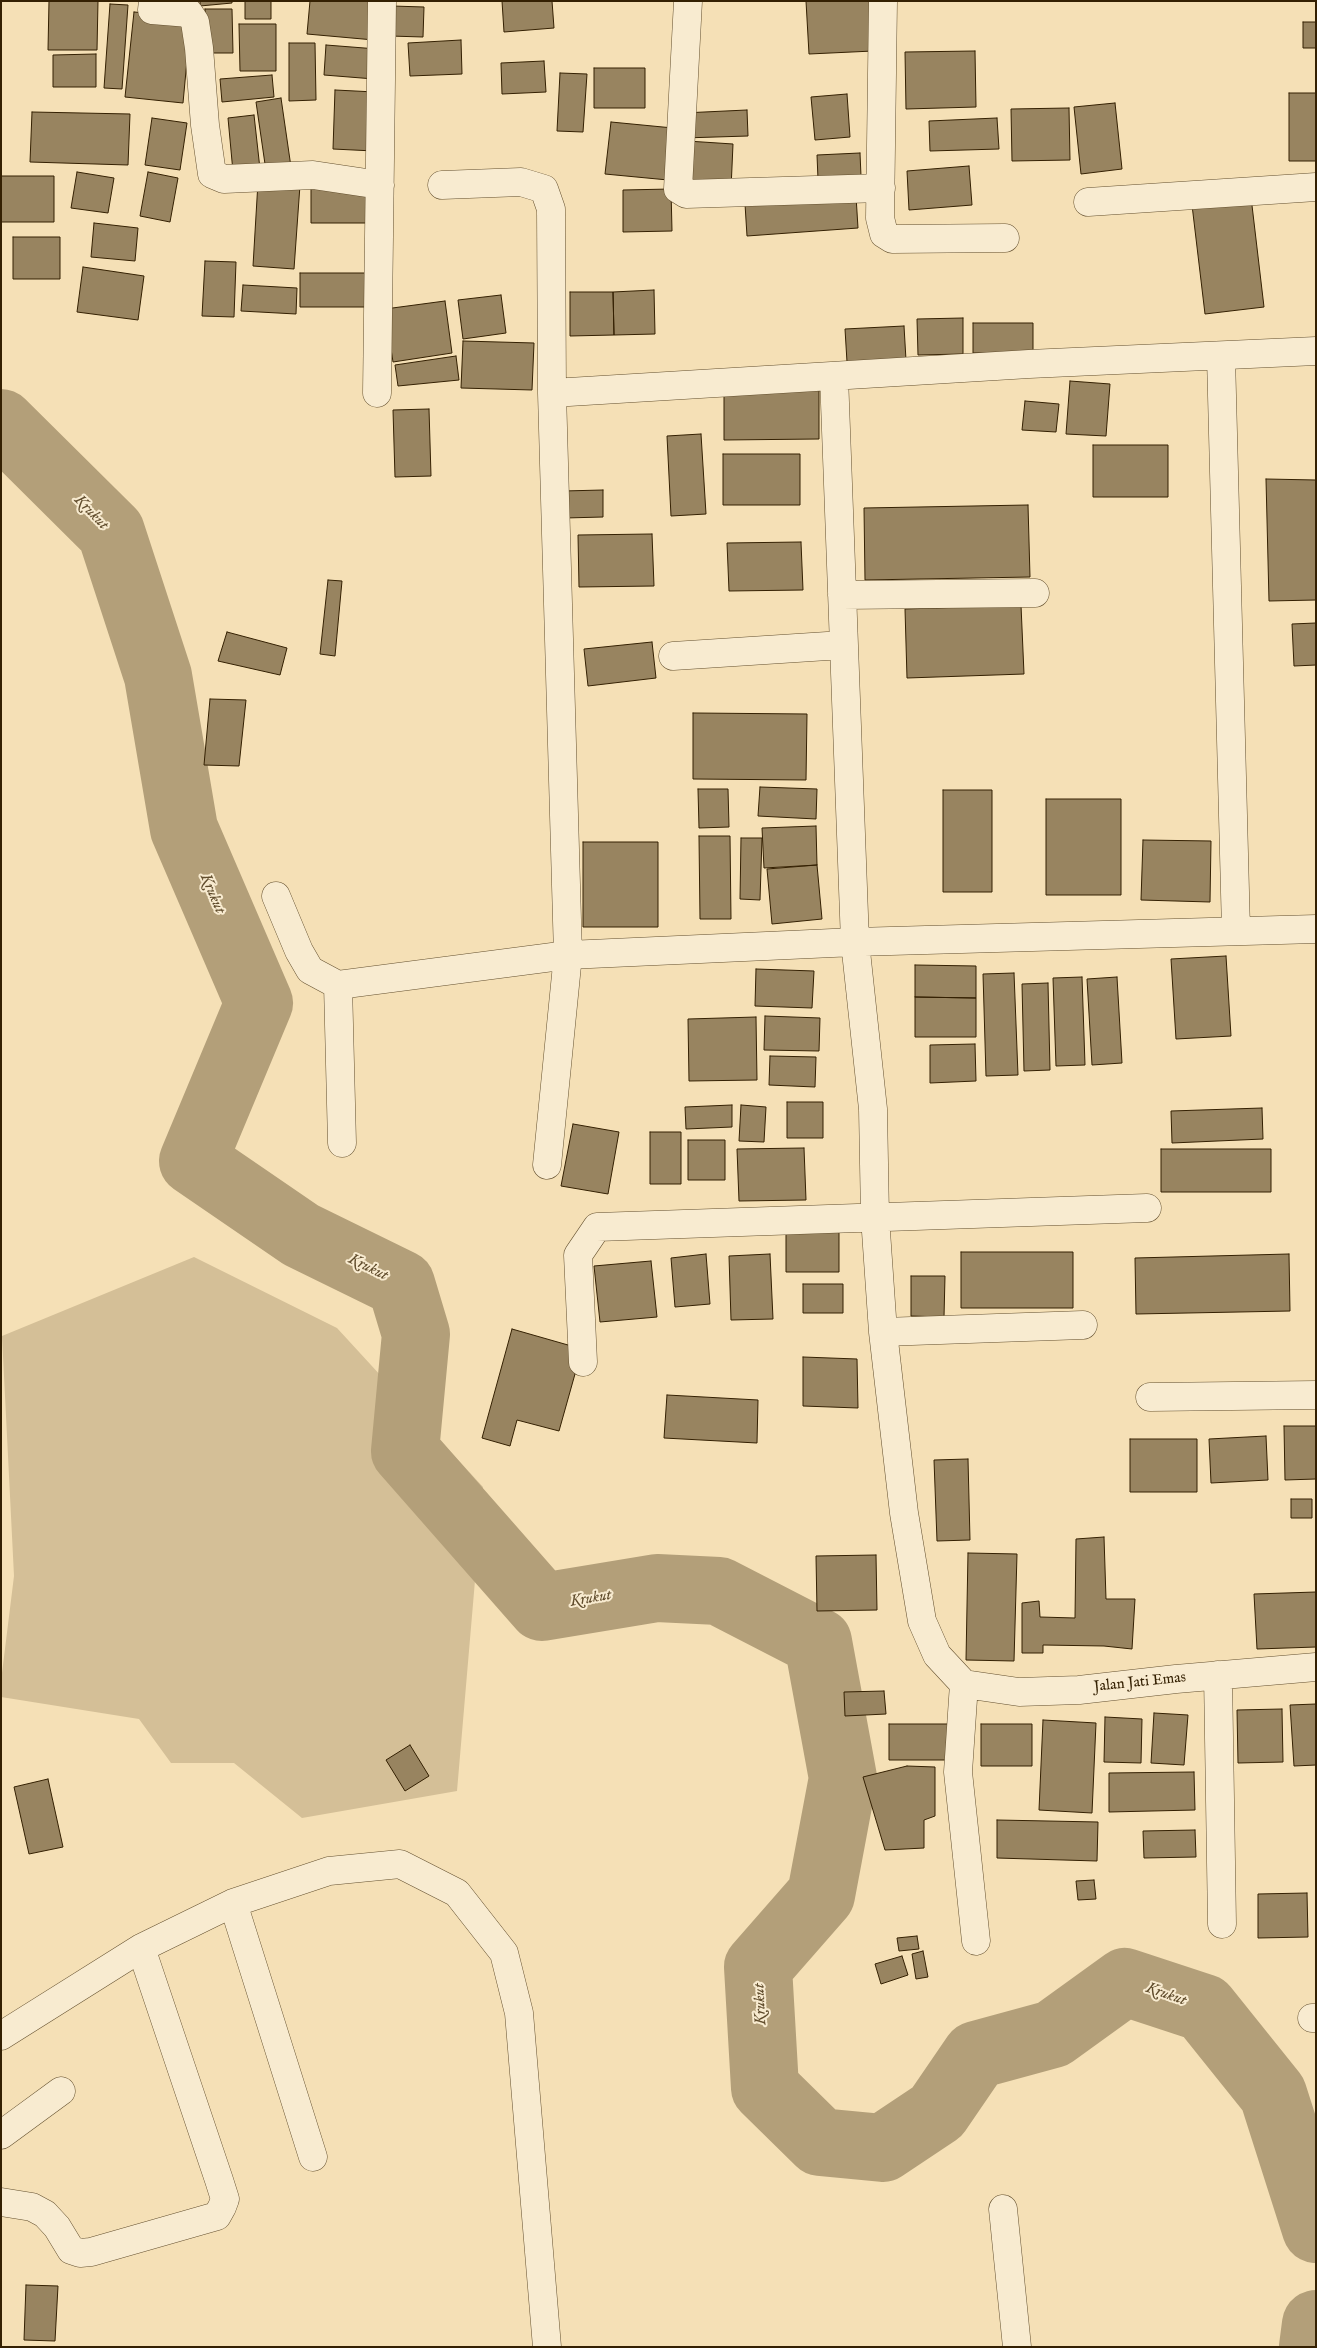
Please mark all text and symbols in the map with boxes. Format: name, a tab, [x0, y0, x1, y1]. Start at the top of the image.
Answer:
water label: Krukut	[70, 491, 112, 535]
water label: Krukut	[195, 871, 229, 917]
water label: Krukut	[345, 1250, 391, 1286]
water label: Krukut	[569, 1586, 613, 1612]
street label: Jalan Jati Emas	[1093, 1669, 1187, 1697]
water label: Krukut	[1143, 1979, 1189, 2011]
water label: Krukut	[750, 1983, 772, 2025]

